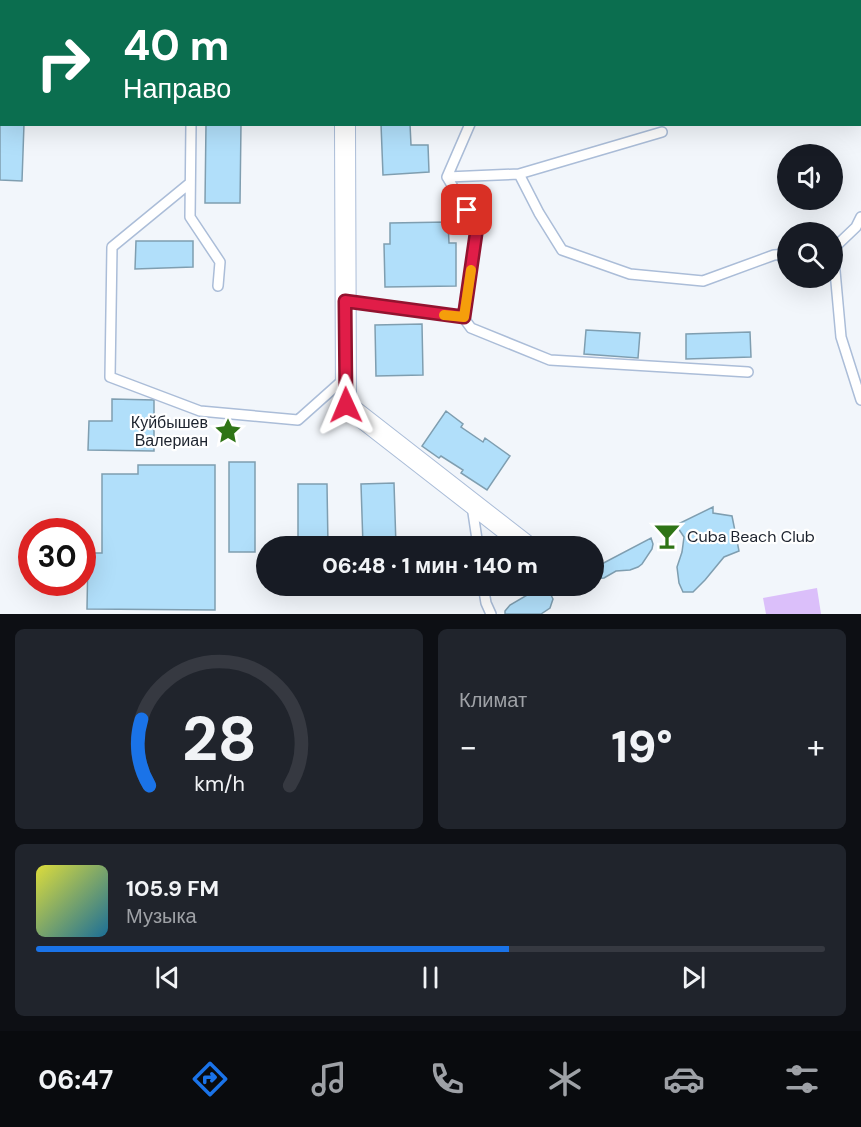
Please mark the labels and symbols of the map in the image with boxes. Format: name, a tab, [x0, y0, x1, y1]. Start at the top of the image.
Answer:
pin	[441, 184, 492, 235]
position arrow	[314, 373, 378, 437]
place label: Куйбышев Валериан	[131, 412, 208, 451]
place icon: Куйбышев Валериан	[213, 416, 243, 446]
speed limit sign: 30	[18, 518, 96, 596]
bar icon: Cuba Beach Club	[652, 521, 682, 551]
place label: Cuba Beach Club	[687, 526, 815, 547]

